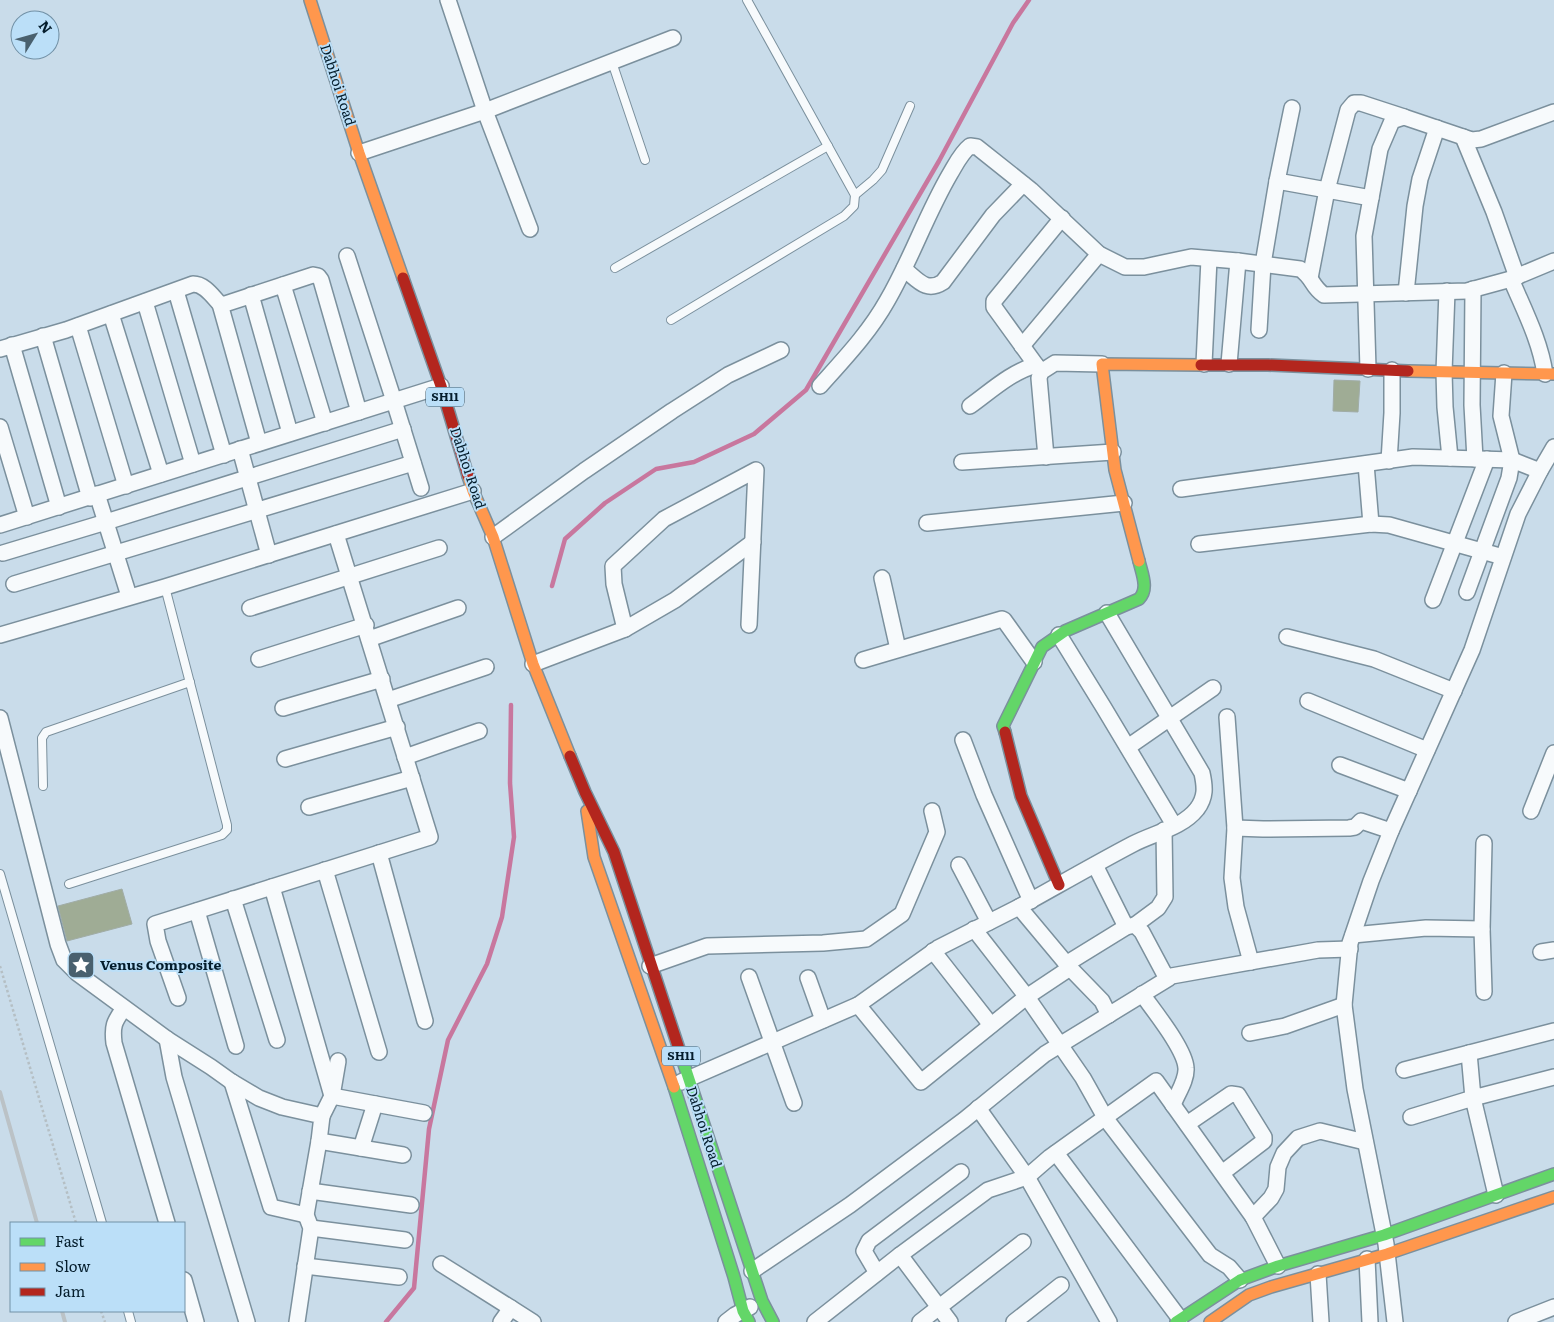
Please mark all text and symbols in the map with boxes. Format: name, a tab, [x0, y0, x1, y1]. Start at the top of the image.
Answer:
north arrow	[10, 10, 60, 60]
text: N	[35, 16, 58, 37]
street label: Dabhoi Road	[316, 41, 362, 129]
road number: SH11	[426, 388, 464, 407]
street label: Dabhoi Road	[446, 424, 492, 512]
place icon: Venus Composite	[66, 950, 96, 980]
place label: Venus Composite	[100, 954, 222, 974]
road number: SH11	[662, 1046, 700, 1066]
street label: Dabhoi Road	[682, 1083, 728, 1171]
legend	[10, 1222, 185, 1312]
text: Fast	[55, 1229, 84, 1252]
text: Slow	[55, 1254, 90, 1277]
text: Jam	[55, 1279, 86, 1302]

